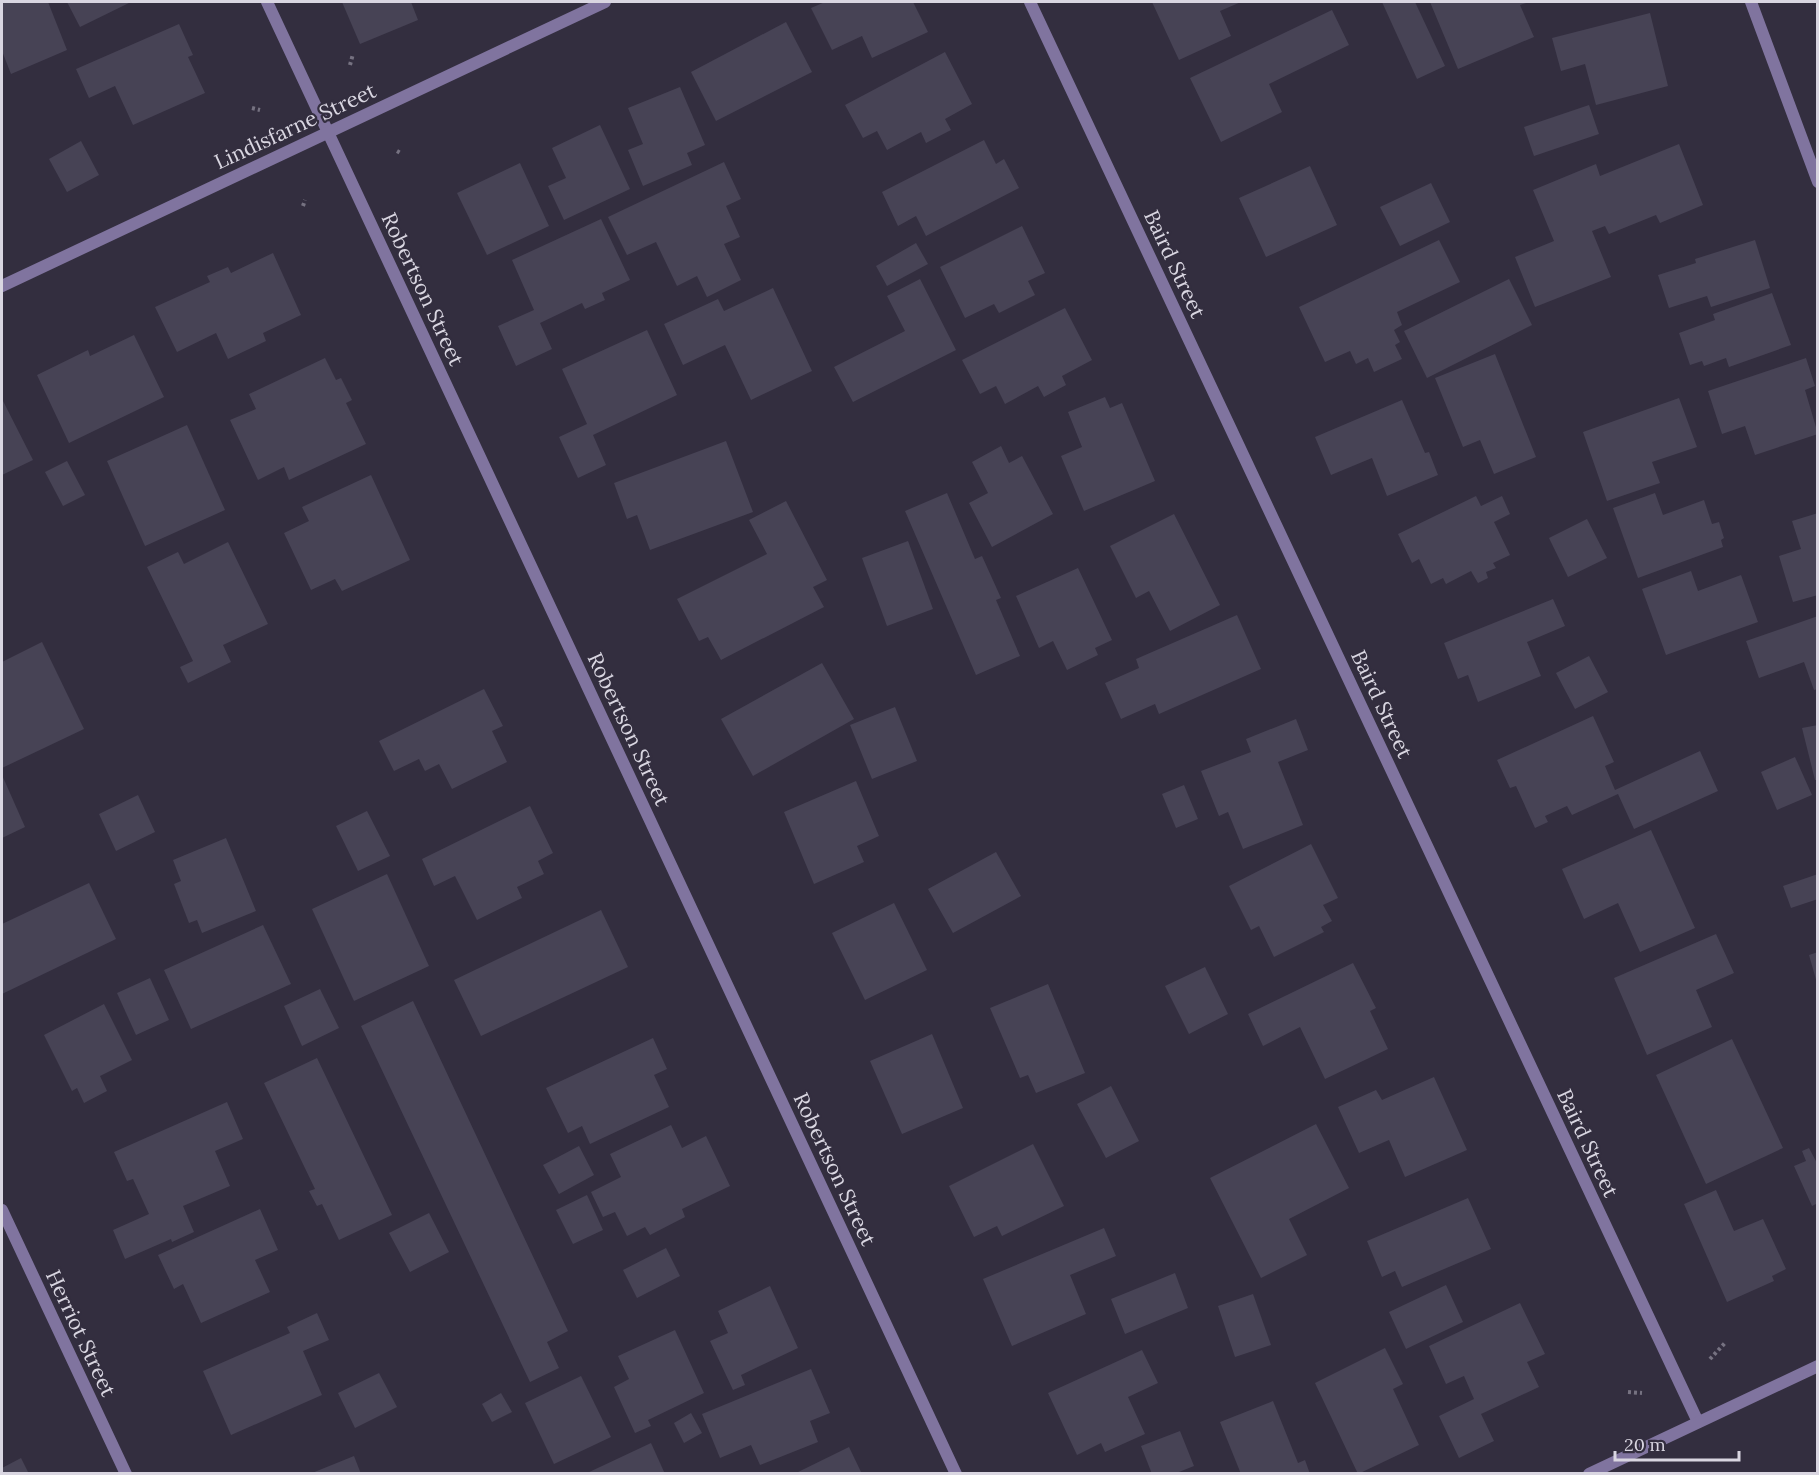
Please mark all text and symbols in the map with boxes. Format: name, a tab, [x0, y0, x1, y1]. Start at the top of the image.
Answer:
street label: Lindisfarne Street	[210, 76, 381, 175]
street label: Baird Street	[1138, 206, 1212, 323]
street label: Robertson Street	[376, 208, 471, 371]
street label: Baird Street	[1345, 646, 1419, 763]
street label: Robertson Street	[582, 648, 677, 811]
street label: Baird Street	[1551, 1085, 1625, 1202]
street label: Robertson Street	[788, 1088, 883, 1251]
street label: Herriot Street	[40, 1265, 123, 1402]
scale bar	[1615, 1424, 1740, 1462]
text: 20 m	[1624, 1433, 1666, 1456]

